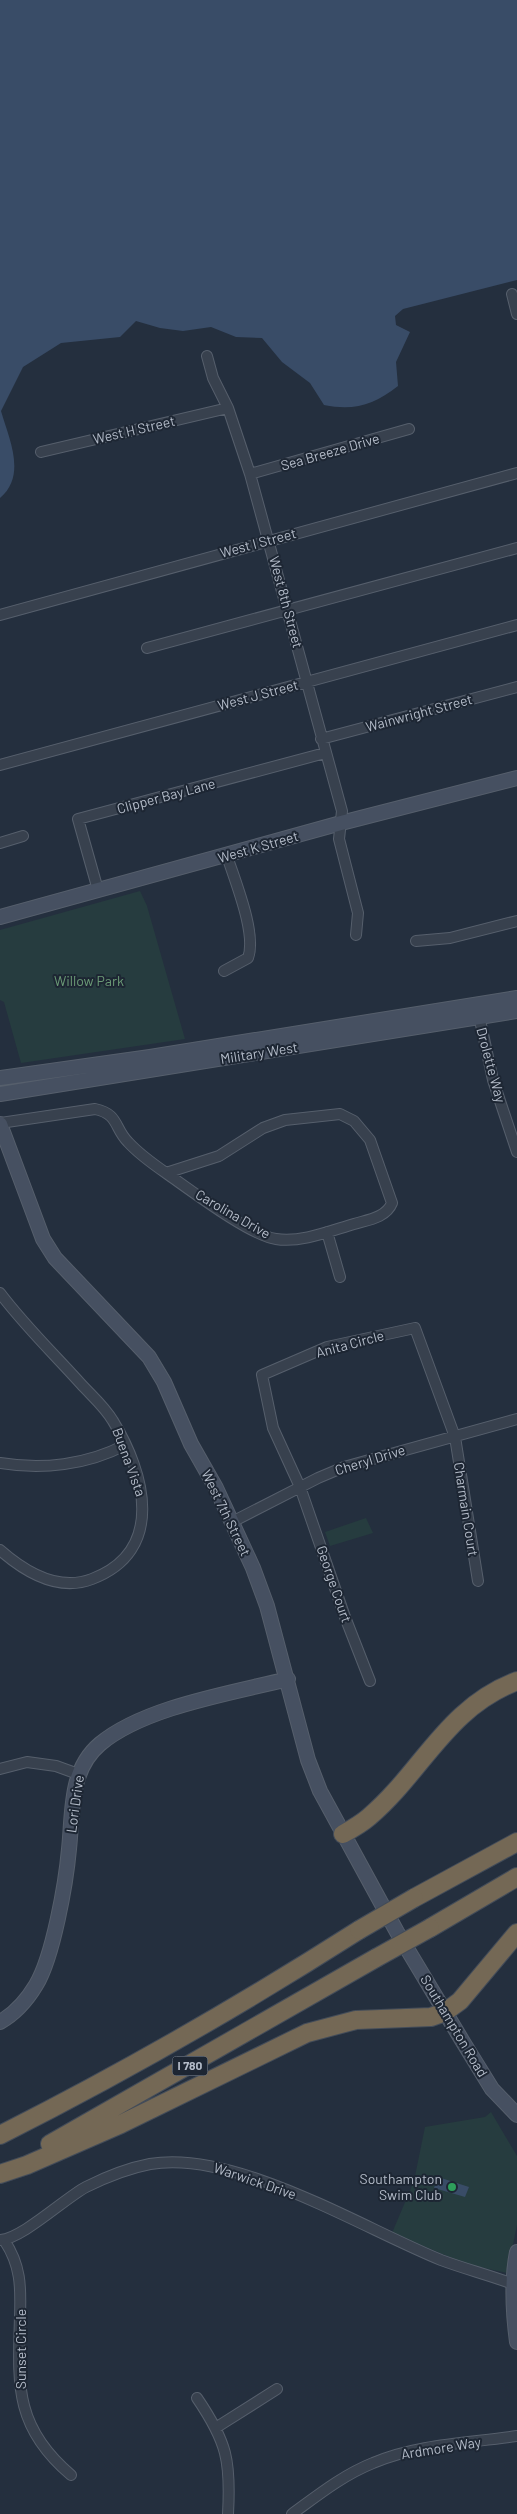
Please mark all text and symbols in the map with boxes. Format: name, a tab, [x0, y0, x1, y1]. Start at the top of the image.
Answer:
street label: West H Street	[91, 412, 177, 447]
street label: Sea Breeze Drive	[279, 429, 381, 474]
street label: West I Street	[218, 524, 298, 561]
street label: West 8th Street	[266, 554, 307, 650]
street label: West J Street	[216, 676, 300, 713]
street label: Wainwright Street	[364, 690, 474, 735]
street label: Clipper Bay Lane	[115, 774, 217, 817]
street label: West K Street	[216, 827, 300, 866]
park label: Willow Park	[54, 972, 124, 989]
street label: Drolette Way	[473, 1025, 510, 1105]
street label: Military West	[219, 1038, 299, 1067]
street label: Carolina Drive	[193, 1185, 274, 1242]
street label: Anita Circle	[314, 1326, 386, 1361]
street label: Buena Vista	[109, 1425, 150, 1498]
street label: Cheryl Drive	[333, 1441, 407, 1478]
street label: Charmain Court	[451, 1461, 482, 1557]
street label: West 7th Street	[198, 1467, 255, 1559]
street label: George Court	[313, 1543, 356, 1625]
street label: Lori Drive	[62, 1774, 87, 1834]
street label: Southampton Road	[417, 1972, 492, 2080]
road number: I 780	[172, 2056, 208, 2076]
street label: Warwick Drive	[212, 2158, 299, 2203]
place label: Southampton Swim Club	[360, 2170, 442, 2203]
marker: Southampton Swim Club	[446, 2181, 458, 2193]
street label: Sunset Circle	[12, 2309, 29, 2389]
street label: Ardmore Way	[400, 2433, 483, 2462]

